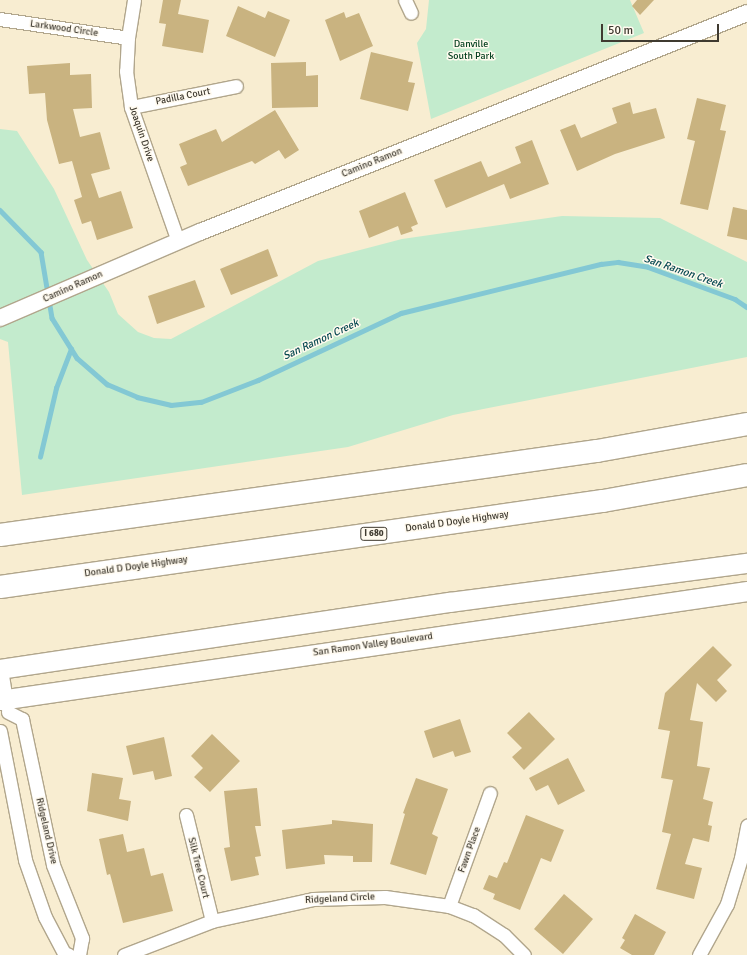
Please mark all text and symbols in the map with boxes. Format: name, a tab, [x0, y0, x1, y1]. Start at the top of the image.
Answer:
scale bar	[603, 16, 721, 42]
street label: Larkwood Circle	[29, 18, 99, 40]
text: 50 m	[608, 23, 633, 38]
park label: Danville South Park	[448, 38, 494, 62]
street label: Padilla Court	[155, 86, 211, 108]
street label: Joaquin Drive	[126, 105, 156, 163]
street label: Camino Ramon	[340, 145, 404, 181]
water label: San Ramon Creek	[642, 252, 724, 292]
street label: Camino Ramon	[41, 268, 105, 306]
water label: San Ramon Creek	[281, 317, 361, 363]
street label: Donald D Doyle Highway	[405, 509, 509, 535]
road number: I 680	[360, 527, 388, 541]
street label: Donald D Doyle Highway	[84, 554, 188, 580]
street label: San Ramon Valley Boulevard	[312, 631, 434, 659]
street label: Ridgeland Drive	[33, 797, 59, 865]
street label: Fawn Place	[456, 825, 484, 875]
street label: Silk Tree Court	[185, 836, 211, 900]
street label: Ridgeland Circle	[305, 891, 375, 907]

